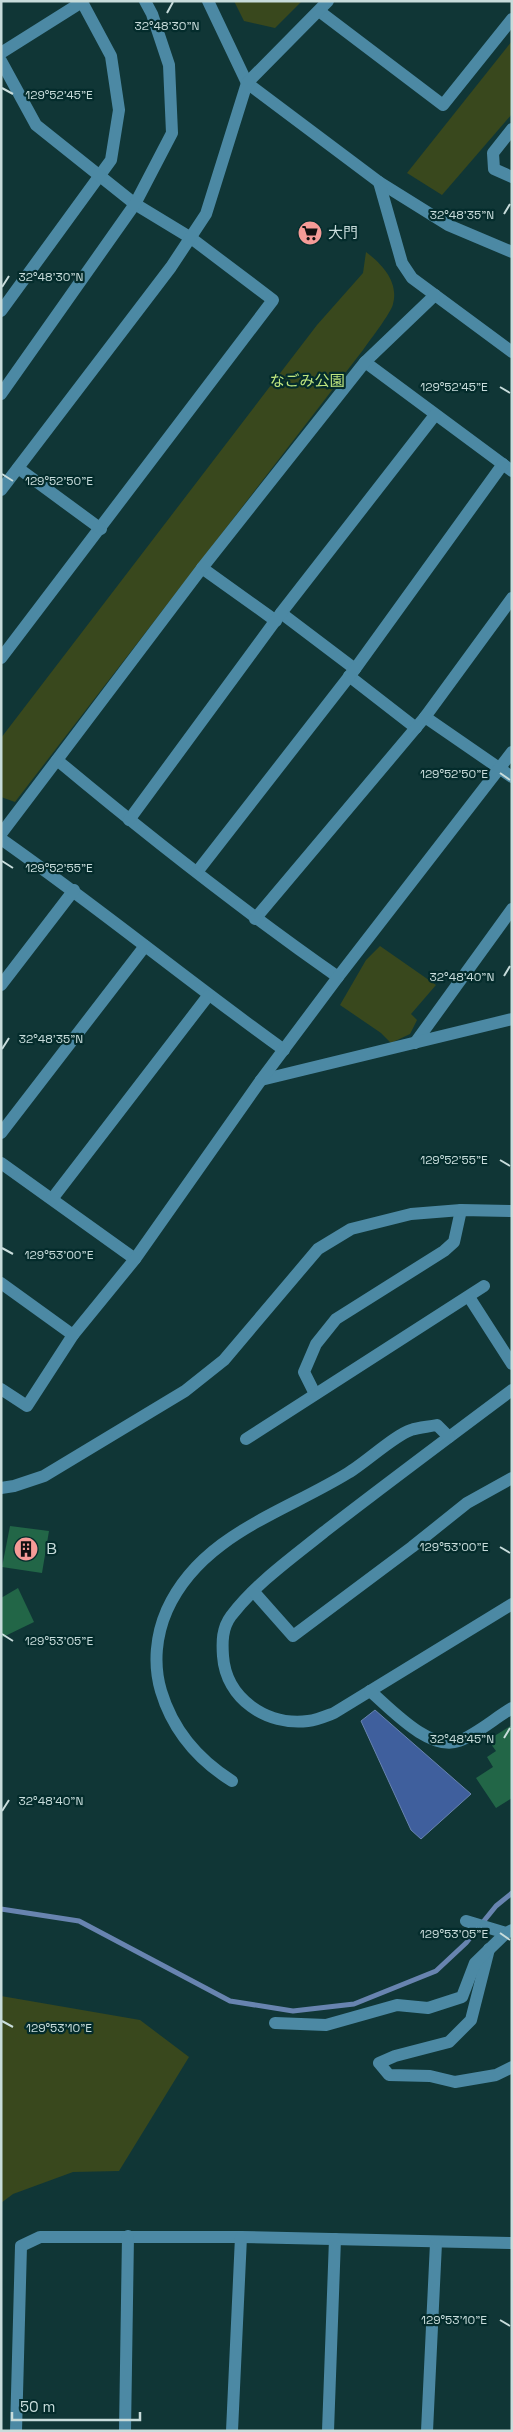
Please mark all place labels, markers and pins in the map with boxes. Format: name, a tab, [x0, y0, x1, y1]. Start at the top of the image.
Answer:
supermarket icon: 大門	[297, 220, 323, 246]
place label: 大門	[328, 223, 358, 242]
building icon: Ｂ	[13, 1536, 39, 1562]
place label: Ｂ	[44, 1539, 59, 1558]

